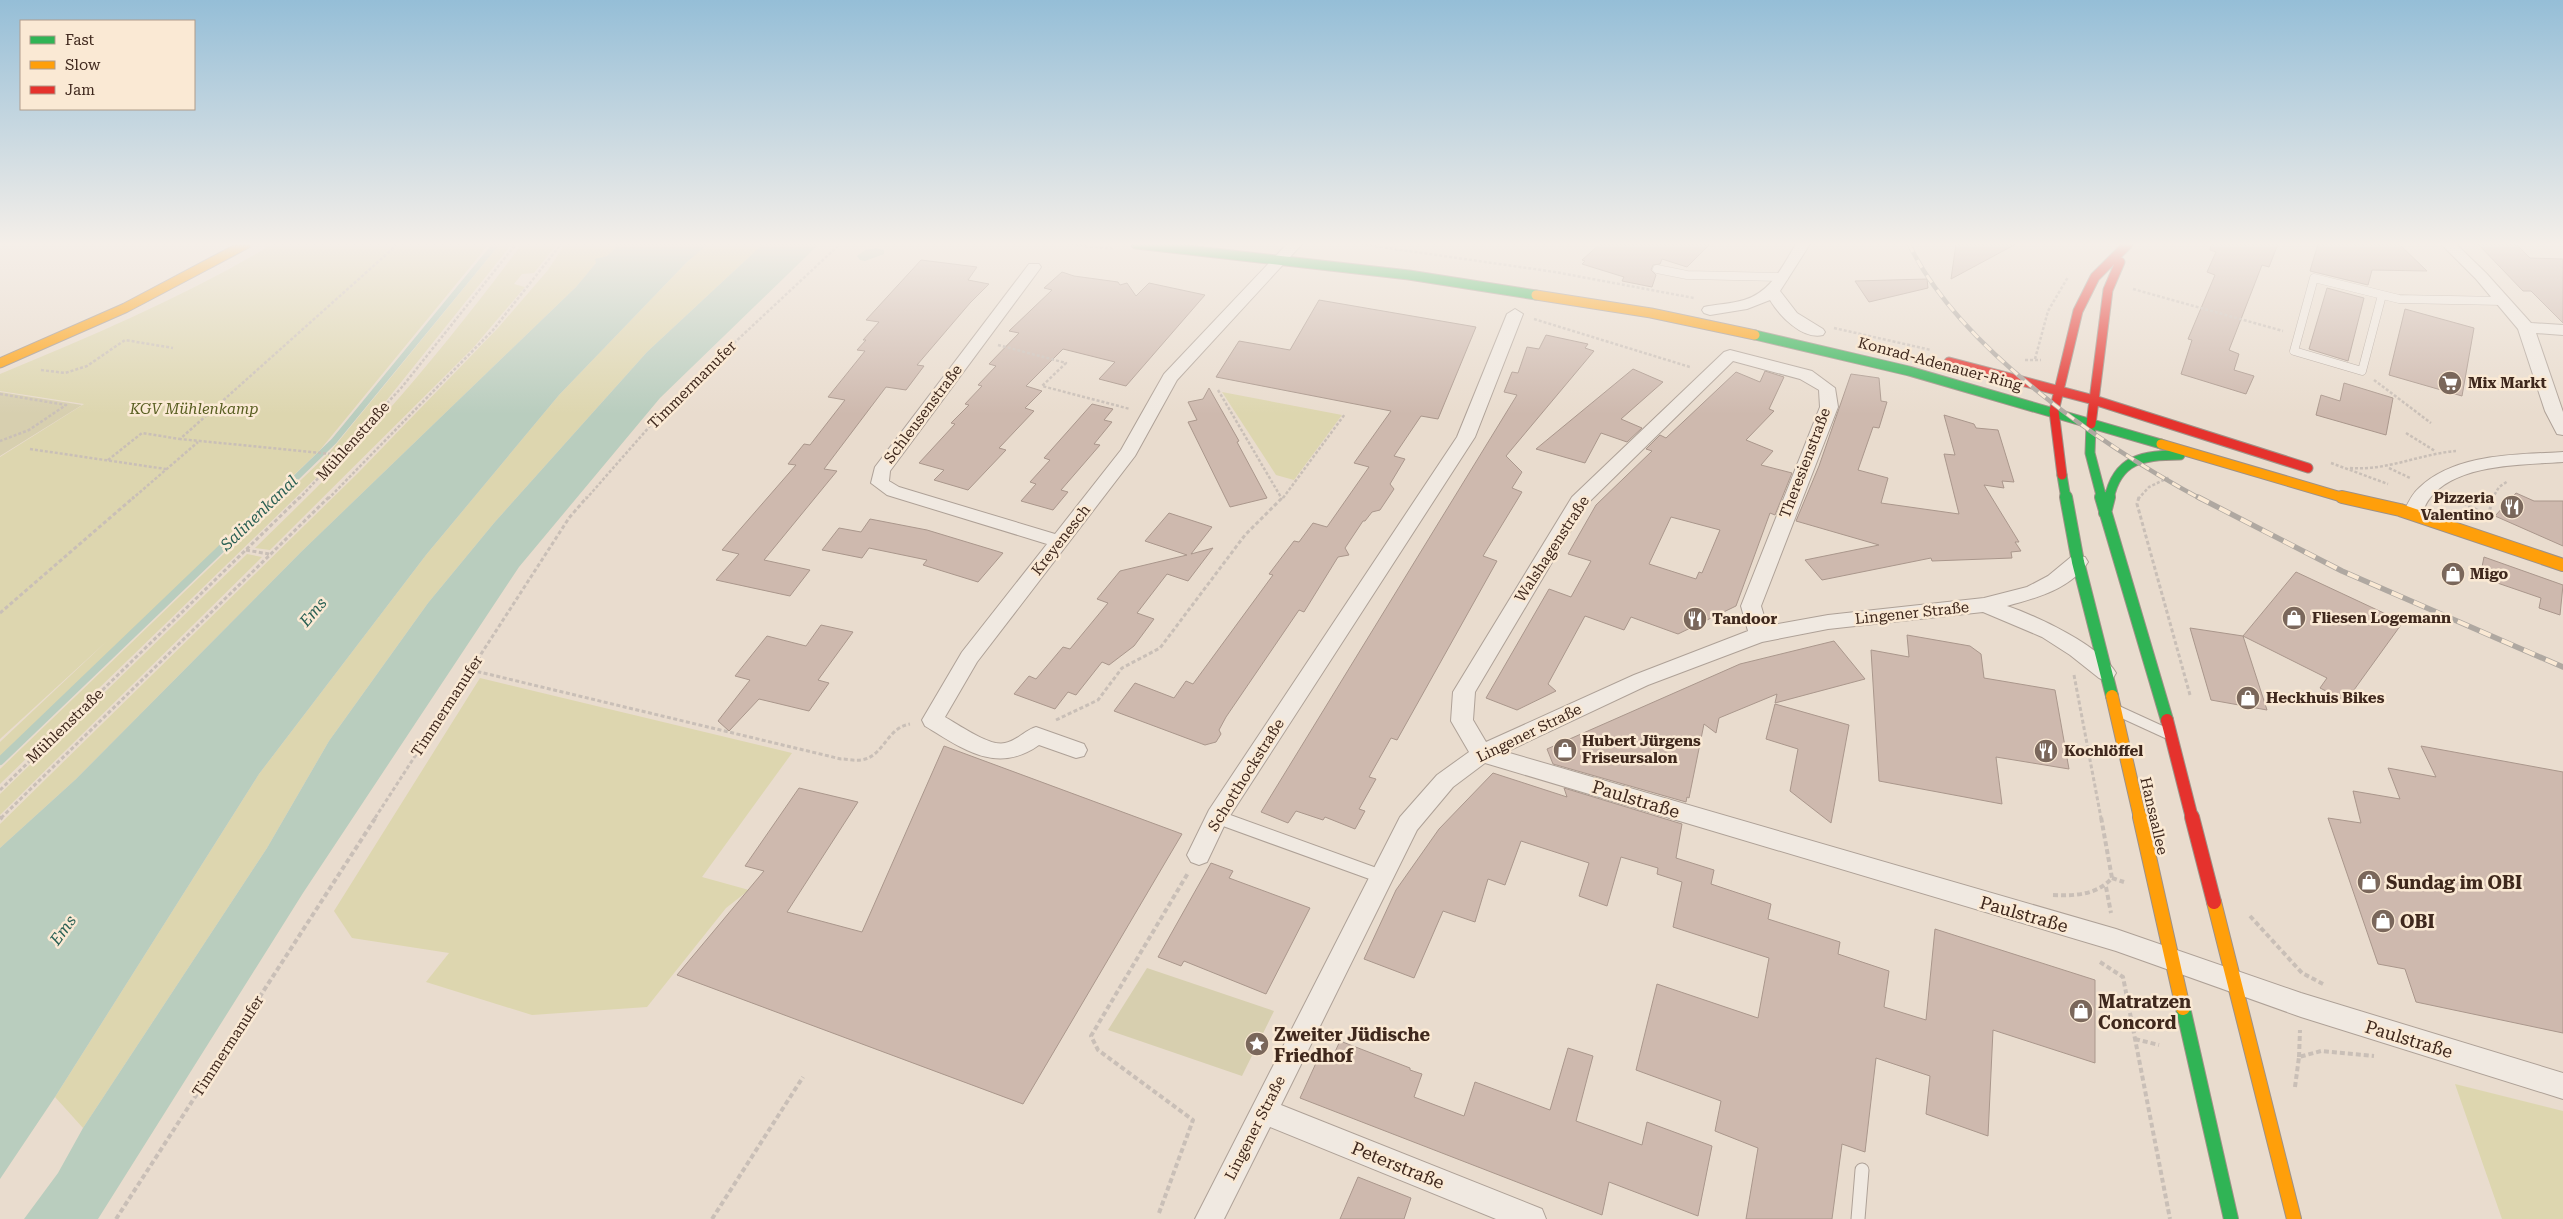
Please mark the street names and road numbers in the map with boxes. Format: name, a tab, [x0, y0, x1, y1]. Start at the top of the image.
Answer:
street label: Konrad-Adenauer-Ring	[1856, 333, 2024, 395]
street label: Timmermanufer	[644, 337, 740, 433]
street label: Schleusenstraße	[880, 361, 966, 467]
street label: Mühlenstraße	[313, 398, 393, 484]
street label: Theresienstraße	[1776, 405, 1834, 521]
street label: Walshagenstraße	[1511, 493, 1593, 605]
street label: Kreyenesch	[1028, 501, 1094, 579]
street label: Lingener Straße	[1854, 598, 1970, 628]
street label: Timmermanufer	[407, 652, 487, 760]
street label: Mühlenstraße	[23, 685, 107, 767]
street label: Lingener Straße	[1474, 700, 1584, 766]
street label: Schotthockstraße	[1204, 715, 1288, 835]
street label: Hansaallee	[2136, 775, 2172, 857]
street label: Paulstraße	[1589, 776, 1683, 822]
street label: Paulstraße	[1977, 891, 2071, 937]
street label: Timmermanufer	[188, 992, 268, 1100]
street label: Paulstraße	[2362, 1016, 2456, 1062]
street label: Lingener Straße	[1221, 1073, 1289, 1183]
street label: Peterstraße	[1349, 1137, 1448, 1193]

